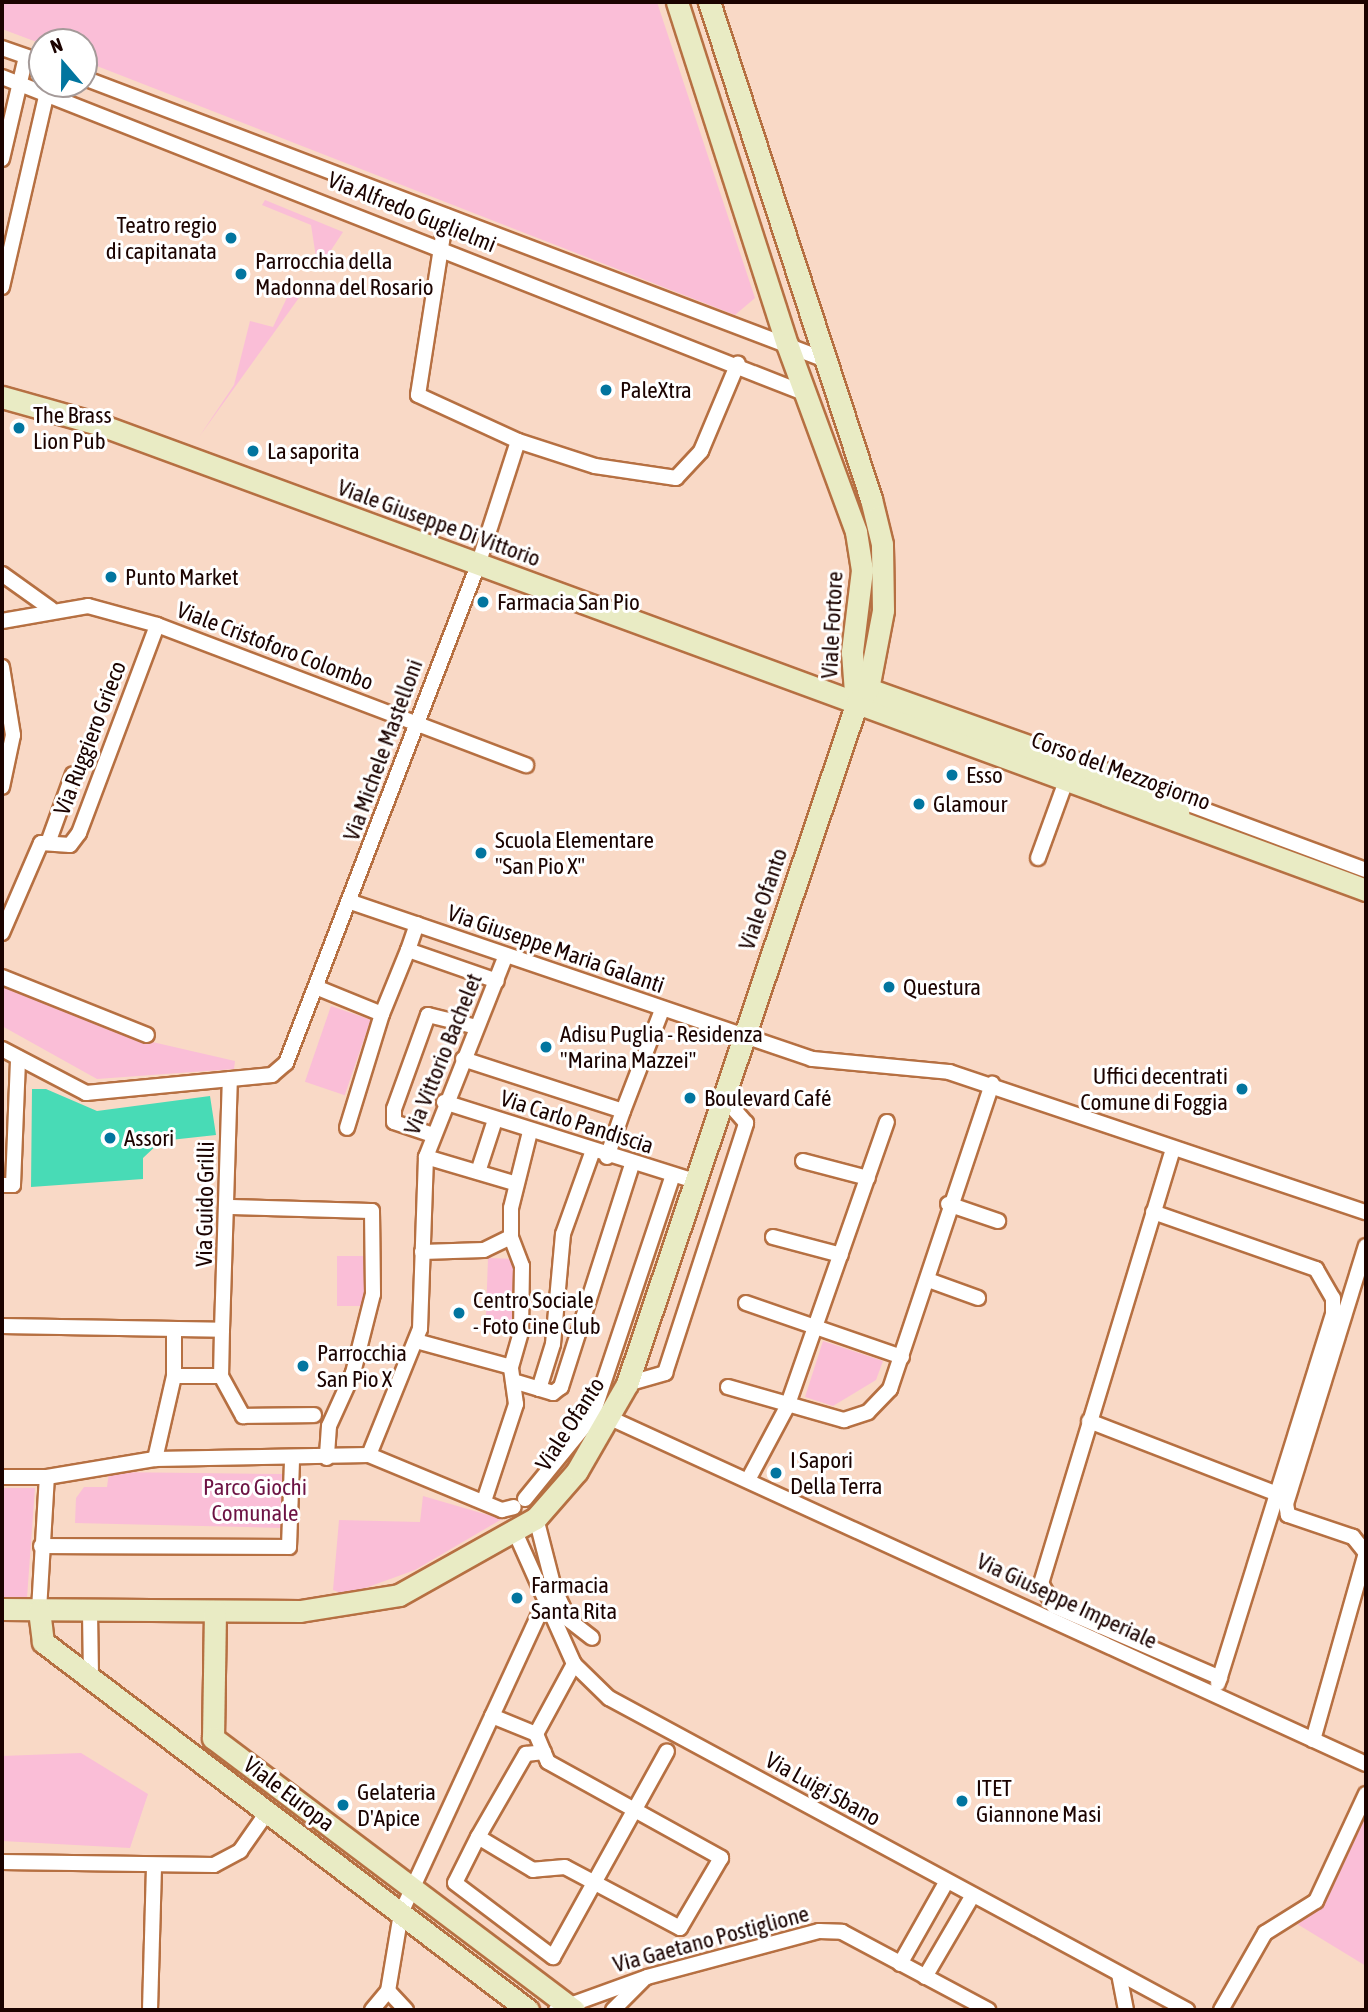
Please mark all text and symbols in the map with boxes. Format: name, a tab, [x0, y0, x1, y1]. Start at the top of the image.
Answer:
north arrow	[28, 28, 98, 98]
text: N	[47, 33, 66, 57]
street label: Via Alfredo Guglielmi	[324, 166, 500, 258]
place label: Teatro regio di capitanata	[106, 211, 217, 265]
marker: Teatro regio di capitanata	[223, 230, 239, 246]
place label: Parrocchia della Madonna del Rosario	[255, 247, 434, 301]
marker: Parrocchia della Madonna del Rosario	[233, 266, 249, 282]
place label: PaleXtra	[620, 376, 692, 404]
marker: PaleXtra	[598, 382, 614, 398]
place label: The Brass Lion Pub	[33, 401, 112, 455]
marker: The Brass Lion Pub	[11, 420, 27, 436]
place label: La saporita	[267, 437, 360, 465]
marker: La saporita	[245, 443, 261, 459]
street label: Viale Giuseppe Di Vittorio	[334, 473, 544, 573]
place label: Punto Market	[125, 563, 239, 591]
marker: Punto Market	[103, 569, 119, 585]
street label: Viale Fortore	[815, 571, 849, 679]
place label: Farmacia San Pio	[497, 588, 640, 616]
marker: Farmacia San Pio	[475, 594, 491, 610]
street label: Viale Cristoforo Colombo	[173, 596, 377, 696]
street label: Via Michele Mastelloni	[337, 656, 429, 844]
street label: Via Ruggiero Grieco	[48, 657, 132, 819]
street label: Corso del Mezzogiorno	[1028, 726, 1214, 816]
place label: Esso	[966, 761, 1003, 789]
marker: Esso	[944, 767, 960, 783]
place label: Glamour	[933, 790, 1007, 818]
marker: Glamour	[911, 796, 927, 812]
place label: Scuola Elementare "San Pio X"	[495, 826, 654, 880]
marker: Scuola Elementare "San Pio X"	[473, 845, 489, 861]
street label: Viale Ofanto	[733, 845, 793, 953]
street label: Via Giuseppe Maria Galanti	[444, 899, 668, 999]
street label: Via Vittorio Bachelet	[398, 969, 488, 1139]
place label: Questura	[903, 973, 981, 1001]
marker: Questura	[881, 979, 897, 995]
place label: Adisu Puglia - Residenza "Marina Mazzei"	[560, 1020, 763, 1074]
marker: Adisu Puglia - Residenza "Marina Mazzei"	[538, 1039, 554, 1055]
place label: Uffici decentrati Comune di Foggia	[1080, 1062, 1228, 1116]
marker: Uffici decentrati Comune di Foggia	[1234, 1081, 1250, 1097]
street label: Via Carlo Pandiscia	[497, 1084, 657, 1160]
place label: Boulevard Café	[704, 1084, 832, 1112]
marker: Boulevard Café	[682, 1090, 698, 1106]
place label: Assori	[124, 1124, 174, 1152]
marker: Assori	[102, 1130, 118, 1146]
street label: Via Guido Grilli	[190, 1141, 220, 1267]
place label: Centro Sociale - Foto Cine Club	[473, 1286, 601, 1340]
marker: Centro Sociale - Foto Cine Club	[451, 1305, 467, 1321]
place label: Parrocchia San Pio X	[317, 1339, 407, 1393]
marker: Parrocchia San Pio X	[295, 1358, 311, 1374]
street label: Viale Ofanto	[530, 1372, 610, 1476]
place label: I Sapori Della Terra	[790, 1446, 882, 1500]
marker: I Sapori Della Terra	[768, 1465, 784, 1481]
park label: Parco Giochi Comunale	[203, 1473, 307, 1527]
street label: Via Giuseppe Imperiale	[972, 1547, 1162, 1655]
place label: Farmacia Santa Rita	[531, 1571, 617, 1625]
marker: Farmacia Santa Rita	[509, 1590, 525, 1606]
street label: Via Luigi Sbano	[761, 1746, 885, 1832]
street label: Viale Europa	[238, 1751, 340, 1837]
place label: ITET Giannone Masi	[976, 1774, 1102, 1828]
place label: Gelateria D'Apice	[357, 1778, 436, 1832]
marker: ITET Giannone Masi	[954, 1793, 970, 1809]
marker: Gelateria D'Apice	[335, 1797, 351, 1813]
street label: Via Gaetano Postiglione	[610, 1900, 812, 1978]

